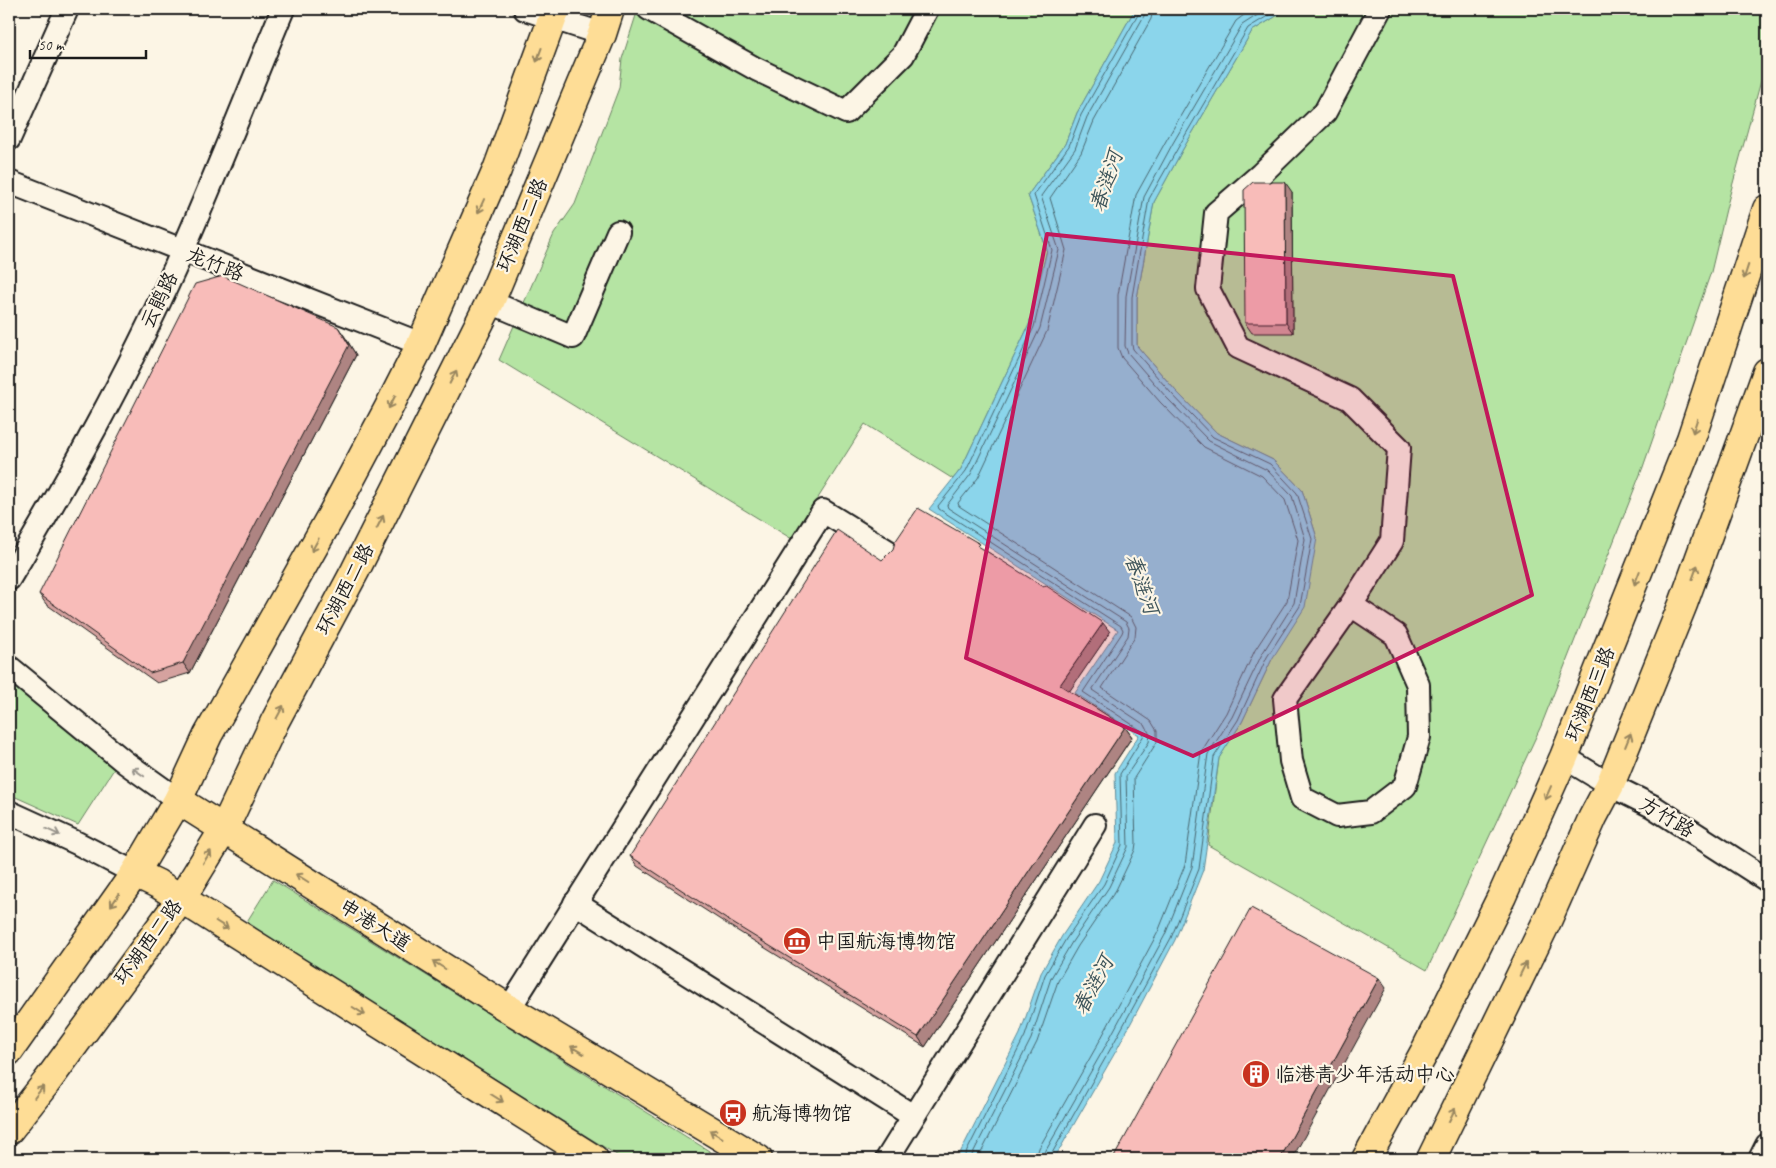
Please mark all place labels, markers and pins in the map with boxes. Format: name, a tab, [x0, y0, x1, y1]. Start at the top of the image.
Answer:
museum icon: 中国航海博物馆	[782, 926, 812, 956]
place label: 中国航海博物馆	[816, 929, 956, 954]
building icon: 临港青少年活动中心	[1241, 1059, 1271, 1089]
place label: 临港青少年活动中心	[1275, 1062, 1455, 1087]
bus stop icon: 航海博物馆	[718, 1098, 748, 1128]
place label: 航海博物馆	[752, 1101, 852, 1126]

